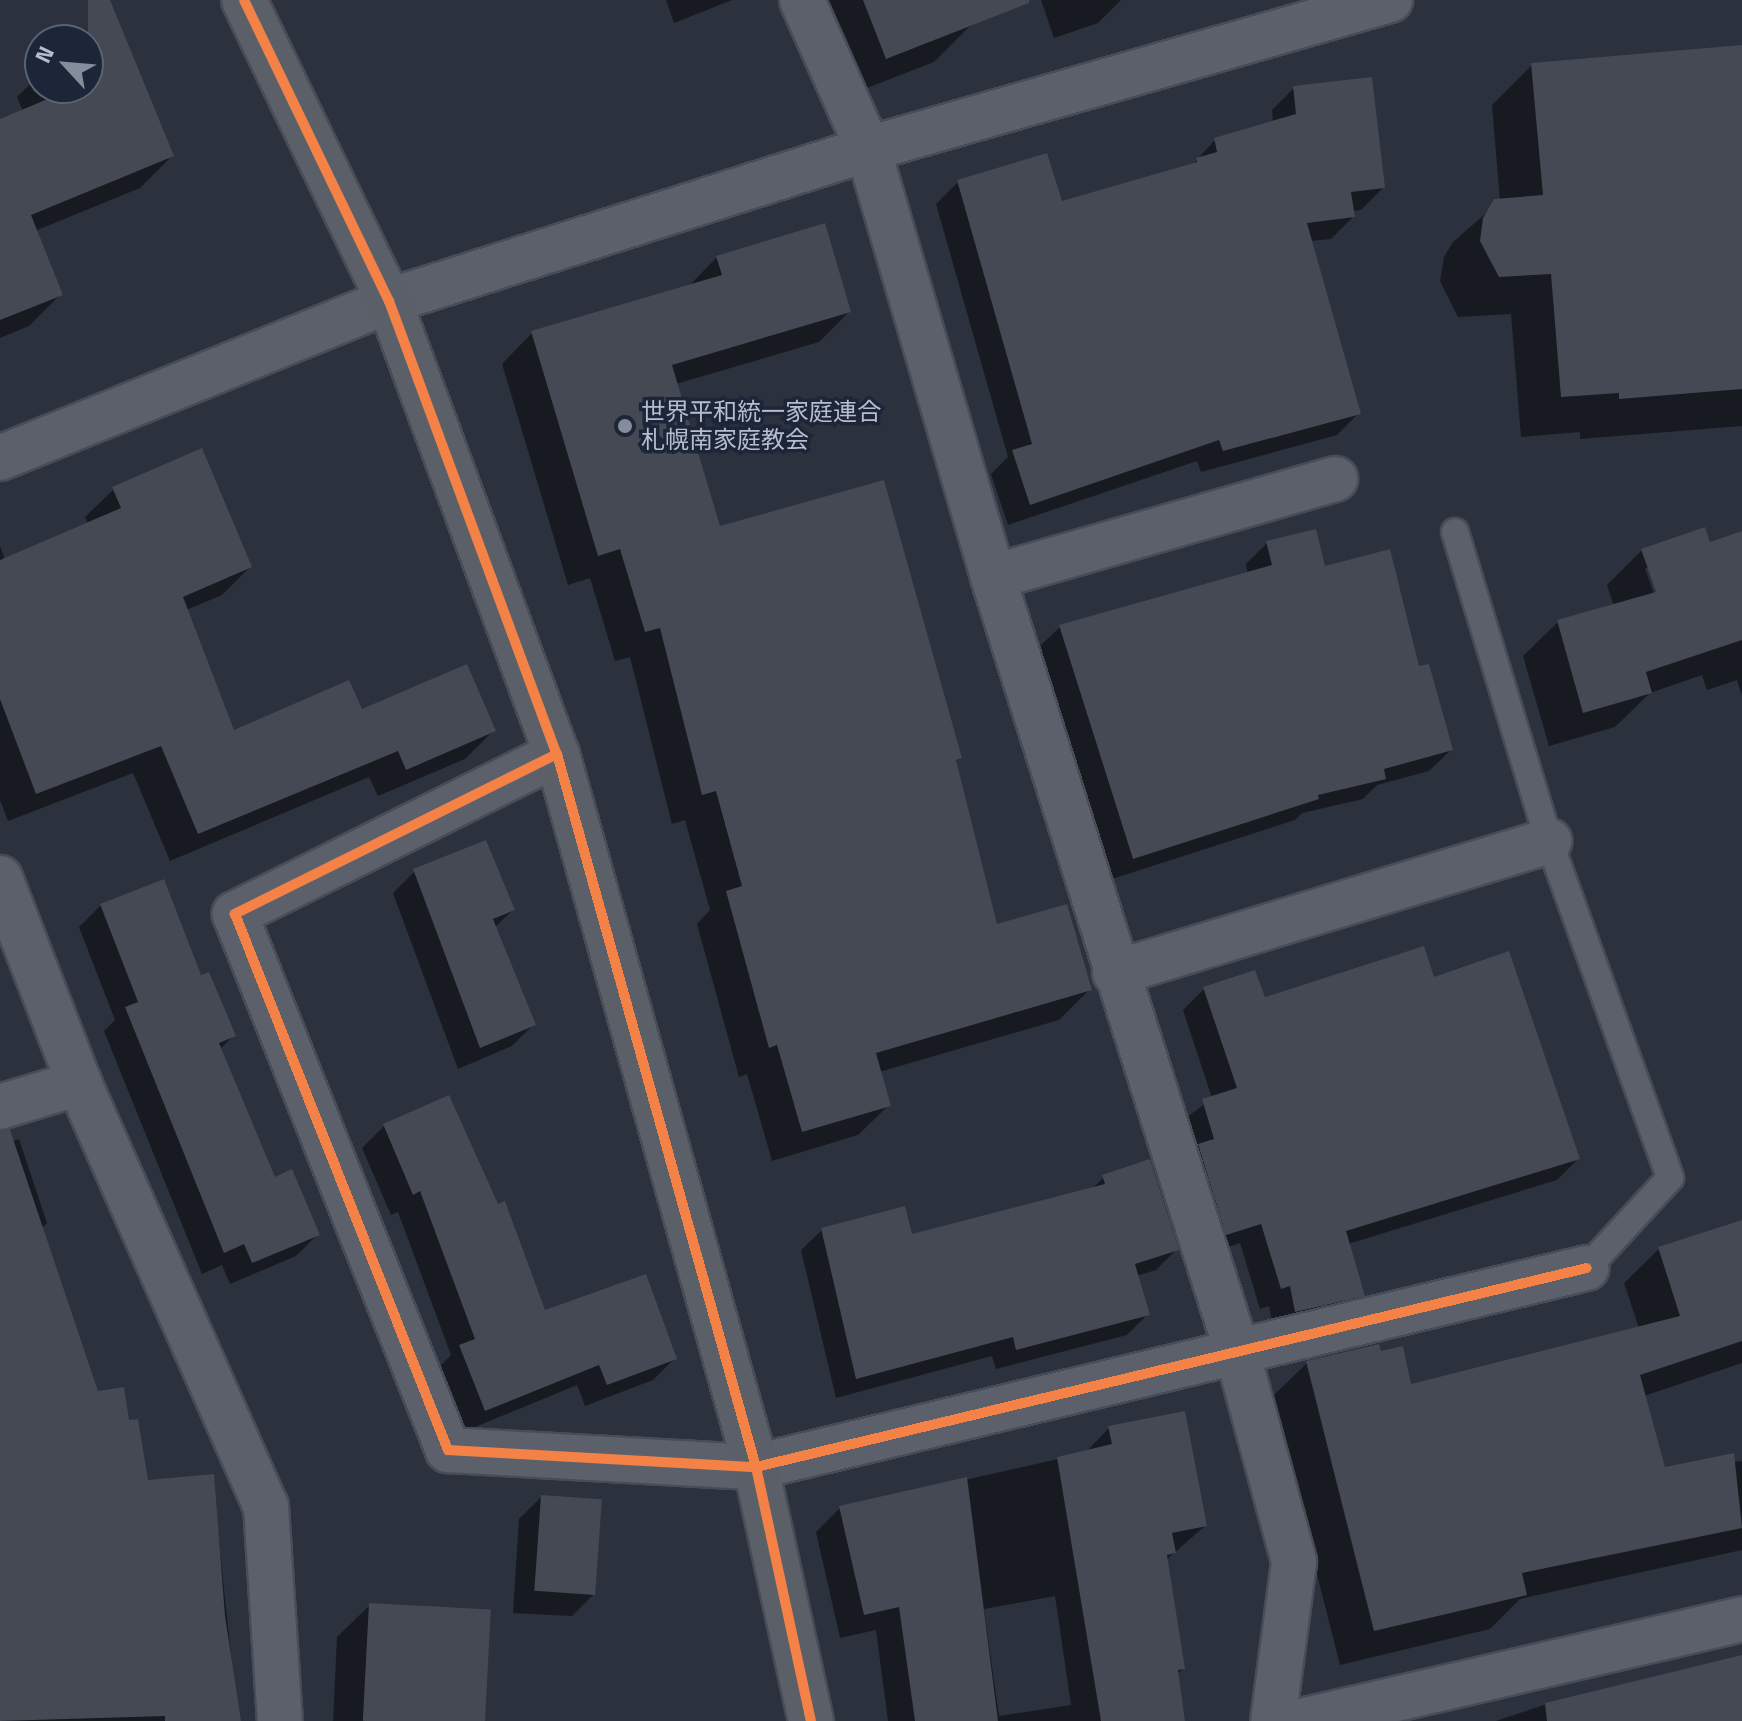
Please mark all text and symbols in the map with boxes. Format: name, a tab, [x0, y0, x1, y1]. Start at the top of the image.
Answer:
north arrow	[24, 24, 104, 104]
text: N	[26, 40, 63, 69]
place label: 世界平和統一家庭連合 札幌南家庭教会	[641, 398, 881, 454]
marker: 世界平和統一家庭連合 札幌南家庭教会	[616, 417, 634, 435]

